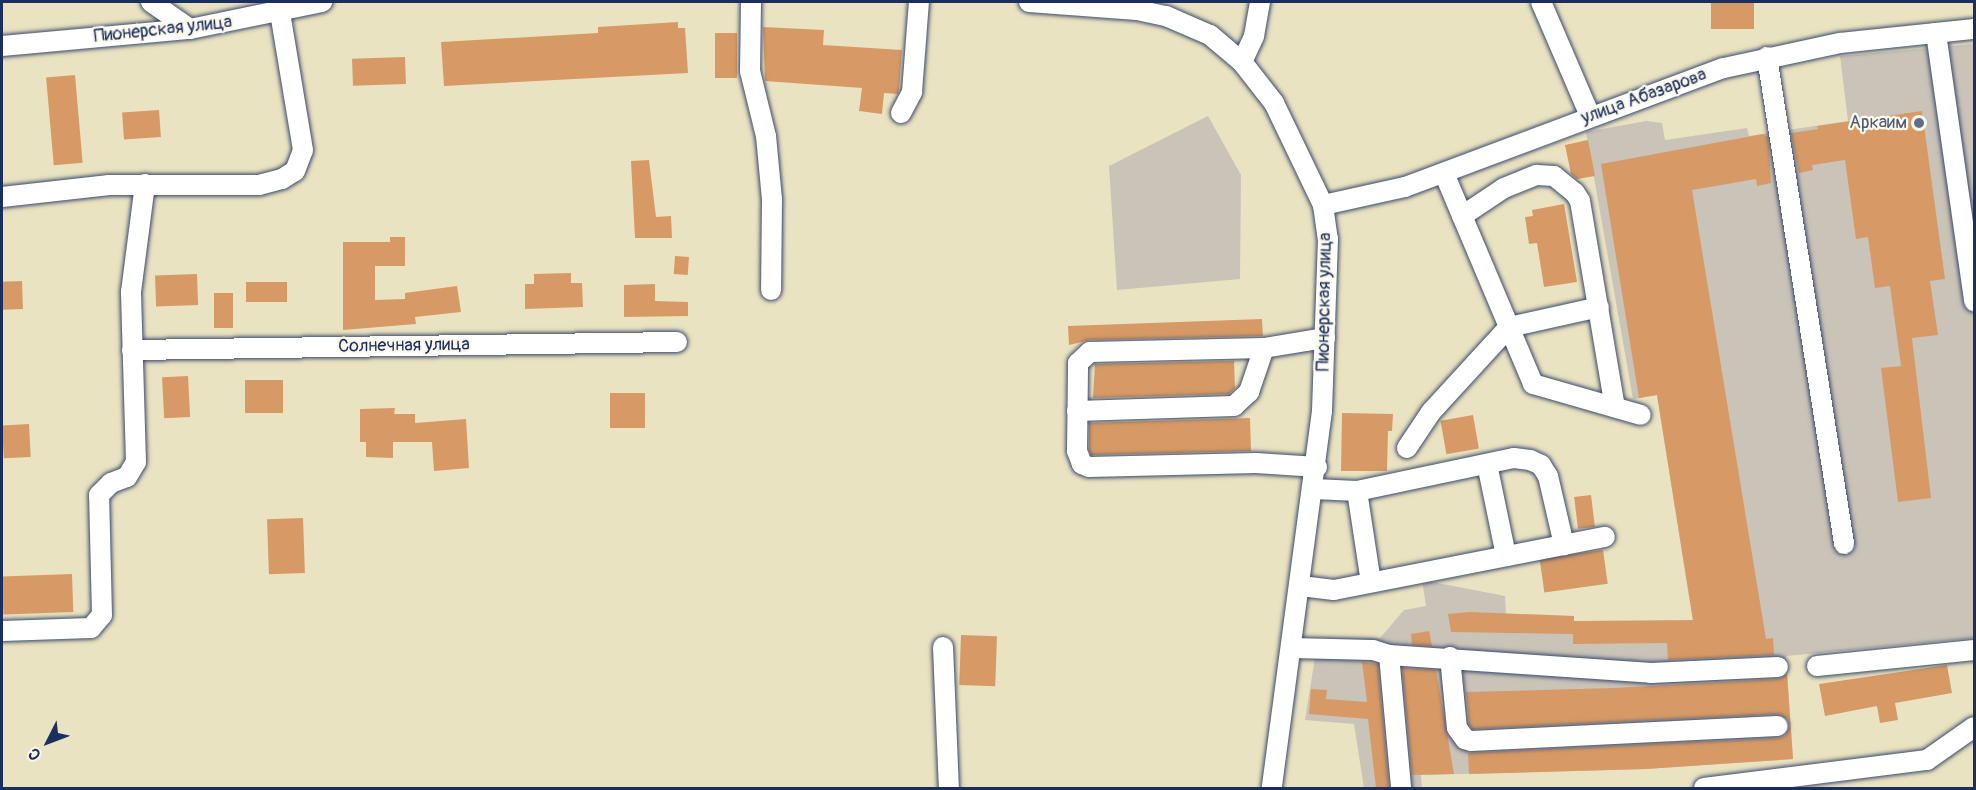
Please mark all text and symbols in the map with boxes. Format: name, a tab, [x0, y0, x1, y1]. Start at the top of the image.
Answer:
street label: Пионерская улица	[93, 12, 233, 48]
street label: улица Абазарова	[1579, 64, 1709, 130]
place label: Аркаим	[1849, 112, 1907, 134]
marker: Аркаим	[1912, 116, 1926, 130]
street label: Пионерская улица	[1313, 232, 1337, 372]
street label: Солнечная улица	[338, 334, 470, 358]
north arrow	[18, 712, 78, 772]
text: С	[24, 744, 45, 764]

